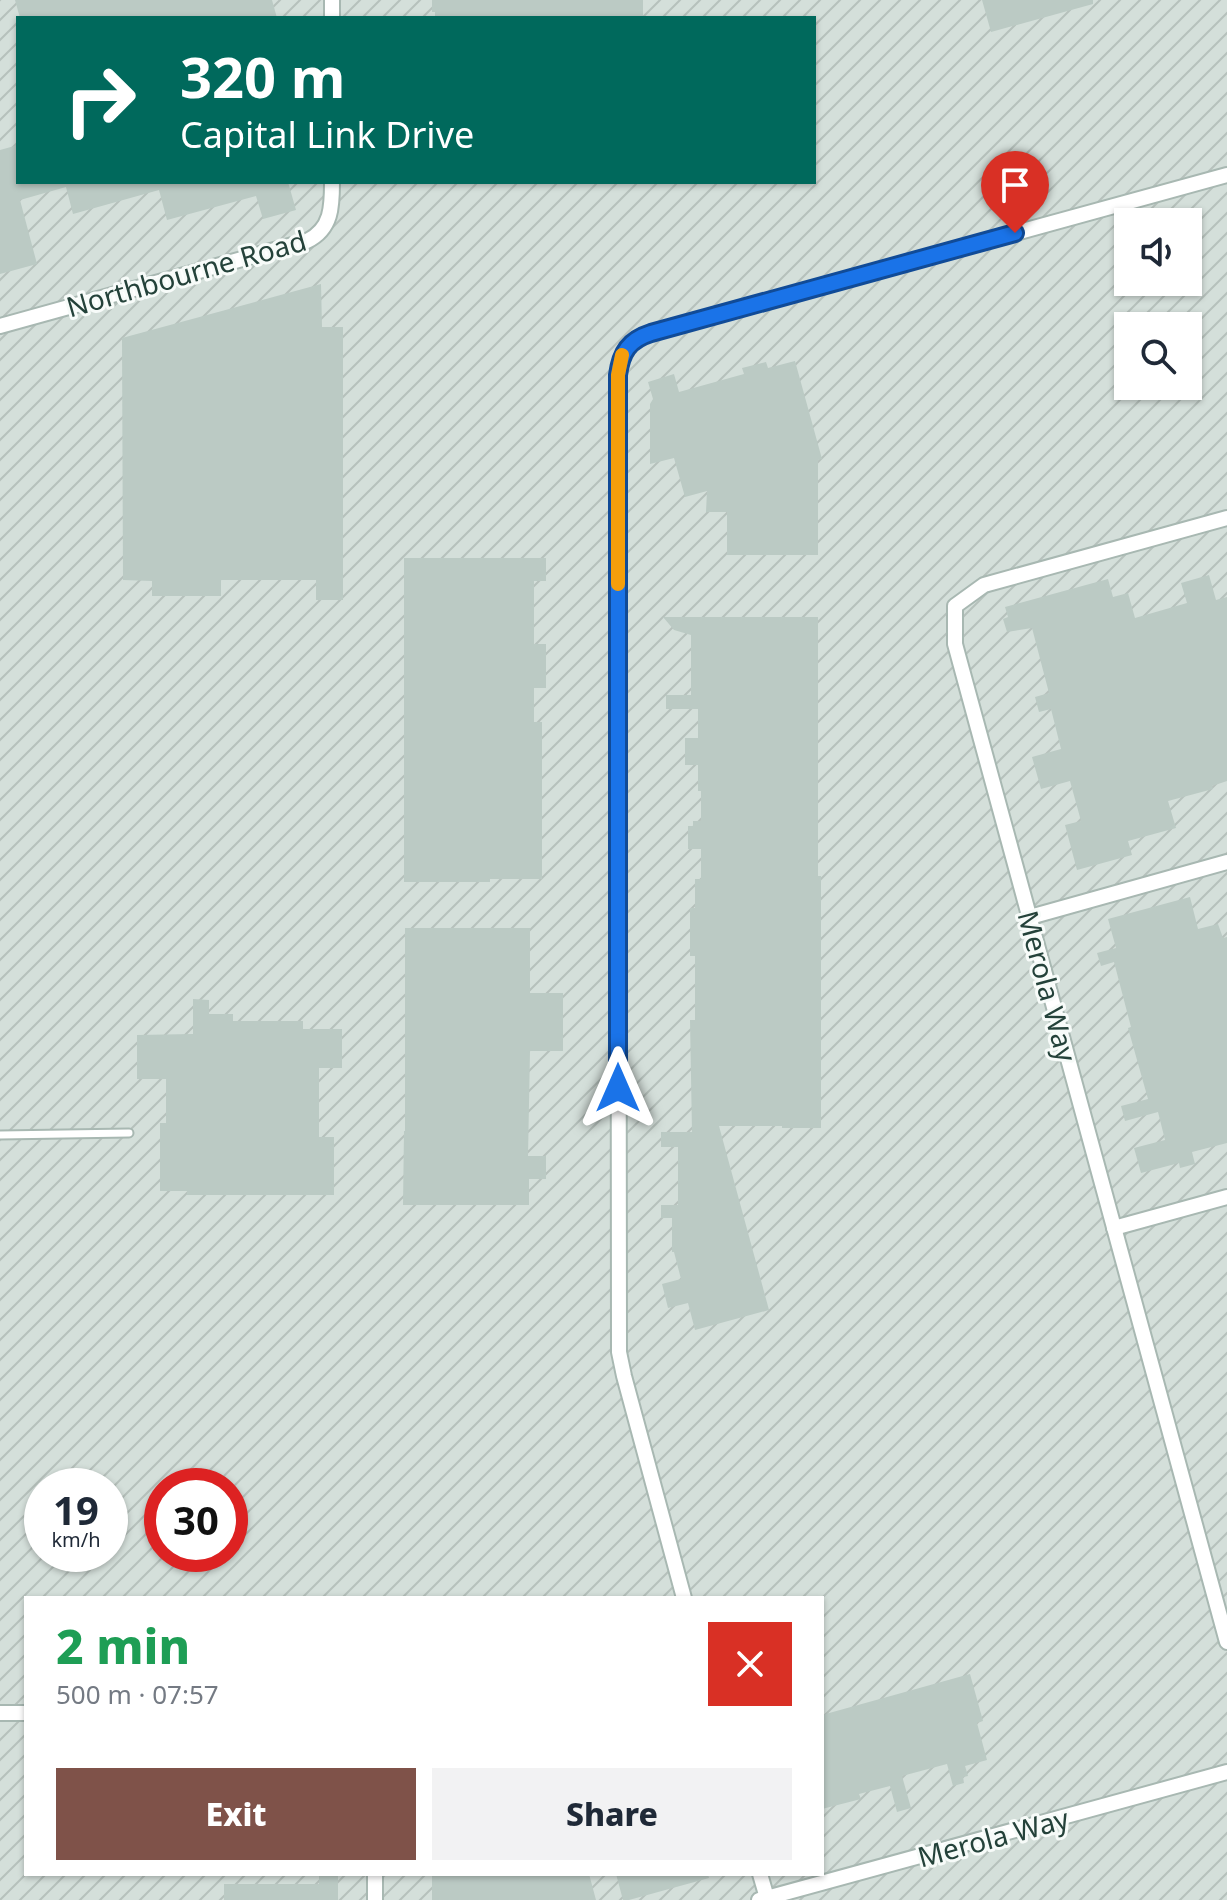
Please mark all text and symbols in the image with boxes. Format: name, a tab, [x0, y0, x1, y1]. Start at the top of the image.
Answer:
text: 320 m	[180, 38, 345, 114]
icon: right	[48, 48, 152, 152]
text: Capital Link Drive	[180, 110, 474, 159]
pin	[981, 151, 1049, 233]
icon: arrive	[993, 163, 1037, 207]
map controls	[1114, 208, 1202, 400]
button: sound	[1114, 208, 1202, 296]
street label: Northbourne Road	[62, 221, 310, 325]
button: search	[1114, 312, 1202, 400]
street label: Merola Way	[1010, 906, 1087, 1066]
position arrow	[576, 1046, 660, 1130]
speed limit sign: 30	[144, 1468, 248, 1572]
text: 19	[53, 1482, 99, 1537]
text: km/h	[51, 1526, 101, 1553]
text: 2 min	[56, 1613, 190, 1678]
button: close	[708, 1622, 792, 1706]
text: 500 m · 07:57	[56, 1676, 219, 1712]
button: Exit	[56, 1768, 416, 1860]
button: Share	[432, 1768, 792, 1860]
street label: Merola Way	[913, 1798, 1073, 1875]

